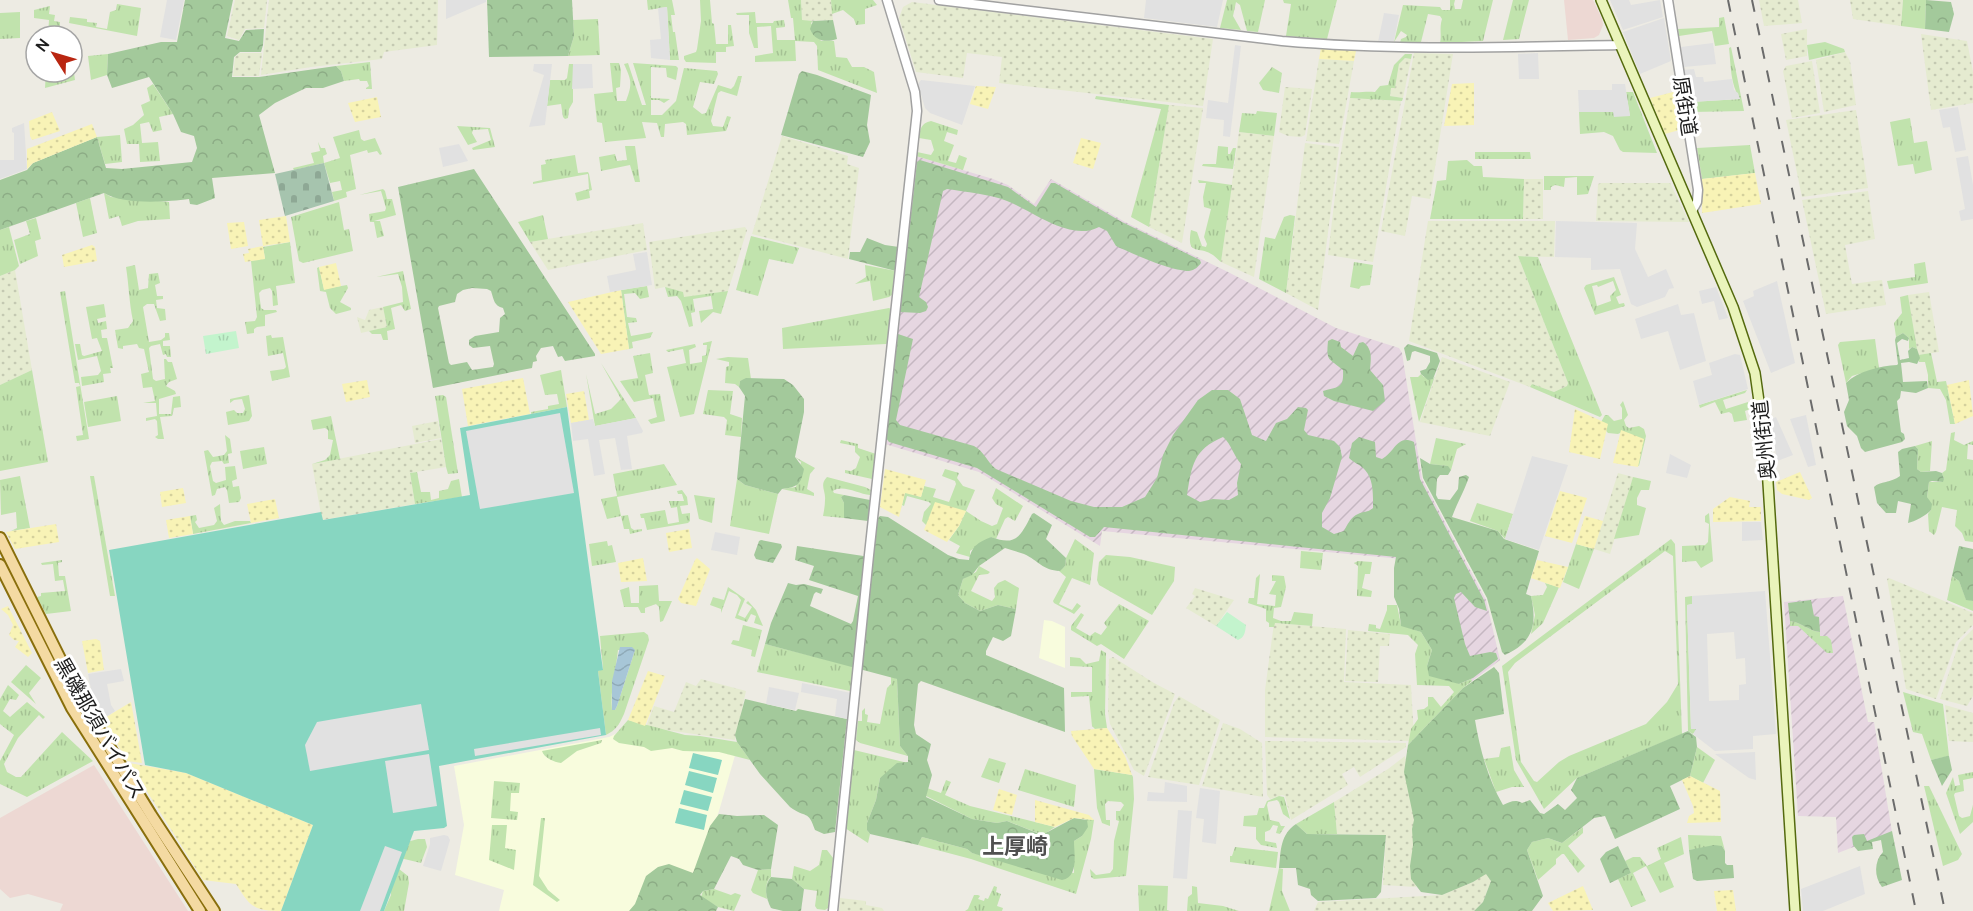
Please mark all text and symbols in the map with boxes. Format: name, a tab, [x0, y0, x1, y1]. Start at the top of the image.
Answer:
north arrow	[24, 24, 84, 84]
text: N	[31, 35, 53, 56]
street label: 原街道	[1668, 74, 1702, 138]
street label: 奥州街道	[1748, 399, 1780, 481]
street label: 黒磯那須バイパス	[50, 653, 150, 803]
district label: 上厚崎	[982, 833, 1048, 860]

